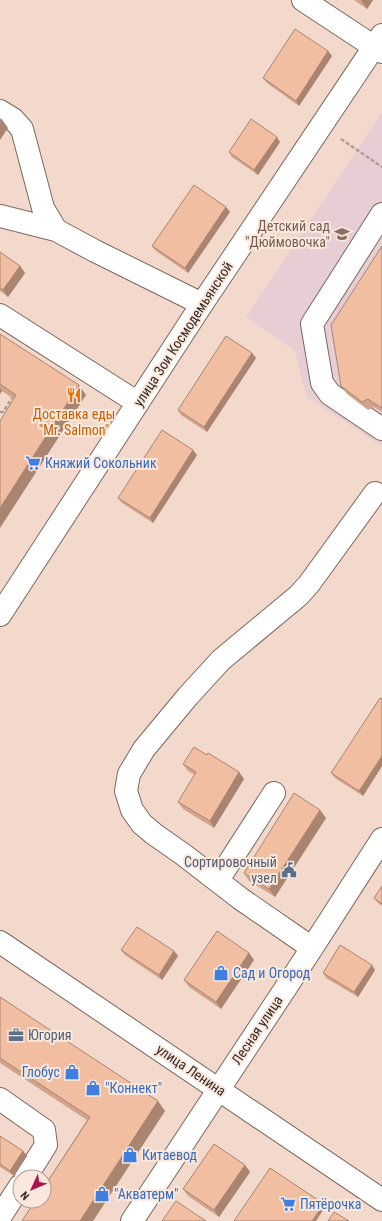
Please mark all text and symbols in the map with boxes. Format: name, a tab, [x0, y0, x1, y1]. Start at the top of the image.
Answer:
place label: Детский сад "Дюймовочка"	[245, 218, 330, 250]
school or university icon: Детский сад "Дюймовочка"	[333, 225, 351, 243]
street label: улица Зои Космодемьянской	[130, 259, 236, 409]
restaurant icon: Доставка еды "Mr. Salmon"	[65, 386, 83, 404]
place label: Доставка еды "Mr. Salmon"	[33, 406, 115, 438]
supermarket icon: Княжий Сокольник	[24, 454, 42, 472]
place label: Княжий Сокольник	[45, 455, 157, 471]
place label: Сортировочный узел	[184, 854, 277, 886]
public building icon: Сортировочный узел	[280, 861, 298, 879]
shop icon: Сад и Огород	[212, 964, 230, 982]
place label: Сад и Огород	[233, 965, 311, 981]
street label: Лесная улица	[228, 993, 286, 1067]
office icon: Югория	[7, 1026, 25, 1044]
place label: Югория	[28, 1027, 72, 1043]
street label: улица Ленина	[153, 1041, 229, 1099]
shop icon: Глобус	[63, 1063, 81, 1081]
place label: Глобус	[22, 1064, 60, 1080]
shop icon: "Коннект"	[84, 1079, 102, 1097]
place label: "Коннект"	[105, 1080, 162, 1096]
shop icon: Китаевод	[121, 1146, 139, 1164]
place label: Китаевод	[142, 1147, 198, 1163]
north arrow	[12, 1169, 52, 1209]
shop icon: "Акватерм"	[93, 1185, 111, 1203]
place label: "Акватерм"	[114, 1186, 179, 1202]
text: N	[18, 1188, 32, 1203]
supermarket icon: Пятёрочка	[279, 1195, 297, 1213]
place label: Пятёрочка	[300, 1196, 362, 1212]

